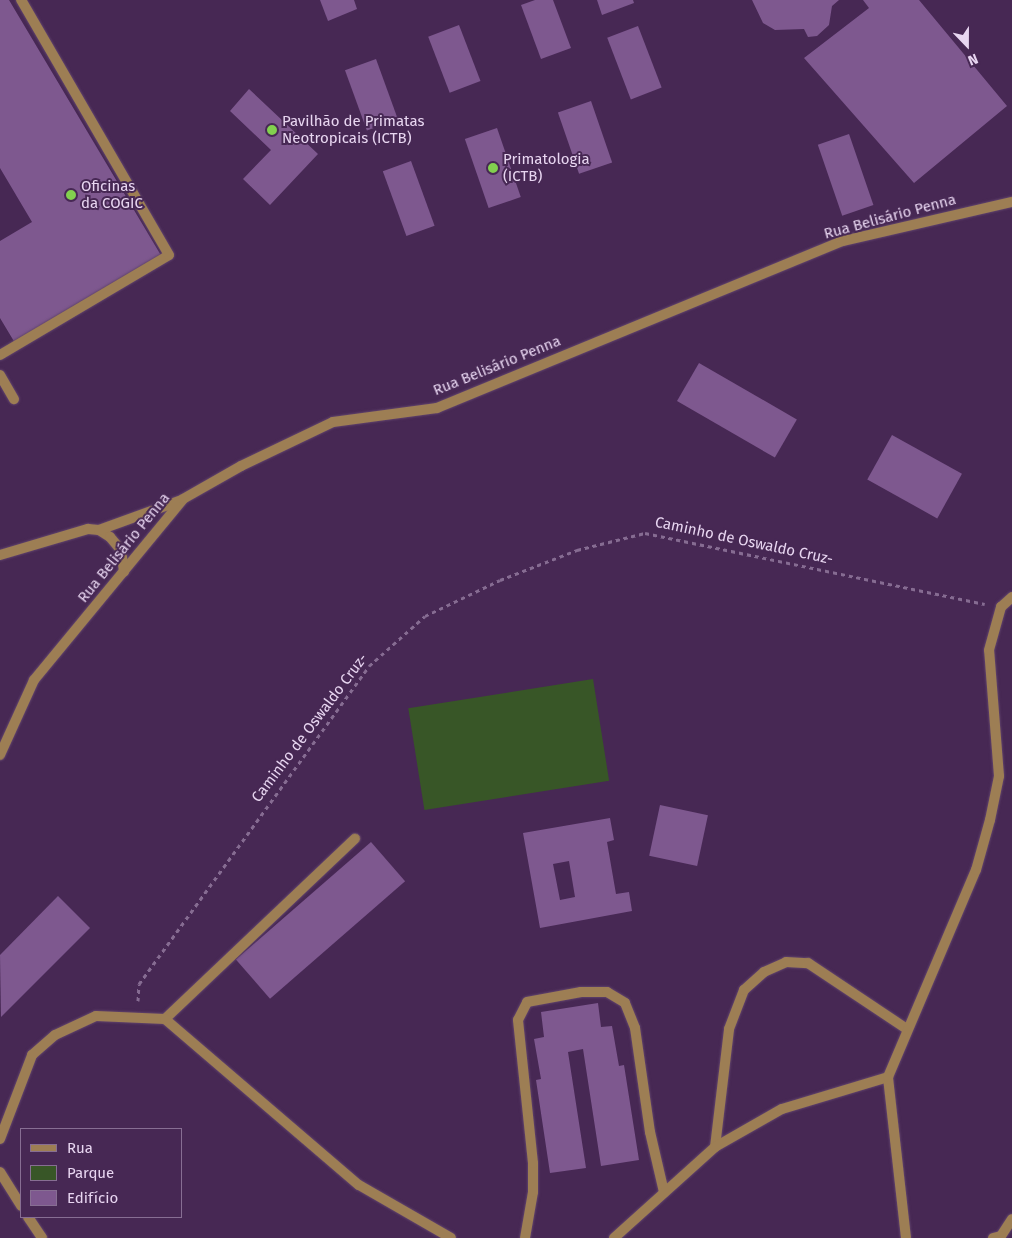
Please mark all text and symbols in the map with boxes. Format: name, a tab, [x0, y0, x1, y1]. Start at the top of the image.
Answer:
north arrow	[942, 20, 992, 70]
text: N	[965, 50, 980, 69]
place label: Pavilhão de Primatas Neotropicais (ICTB)	[282, 112, 424, 147]
marker: Pavilhão de Primatas Neotropicais (ICTB)	[266, 124, 278, 136]
place label: Primatologia (ICTB)	[503, 150, 590, 185]
marker: Primatologia (ICTB)	[487, 162, 499, 174]
place label: Oficinas da COGIC	[81, 177, 143, 212]
marker: Oficinas da COGIC	[65, 189, 77, 201]
street label: Rua Belisário Penna	[822, 191, 958, 243]
street label: Rua Belisário Penna	[431, 332, 563, 400]
street label: Rua Belisário Penna	[74, 490, 174, 606]
street label: Caminho de Oswaldo Cruz-	[653, 513, 835, 569]
street label: Caminho de Oswaldo Cruz-	[248, 650, 372, 806]
legend	[20, 1128, 182, 1218]
text: Rua	[67, 1139, 93, 1157]
text: Parque	[67, 1164, 114, 1182]
text: Edifício	[67, 1189, 118, 1207]

